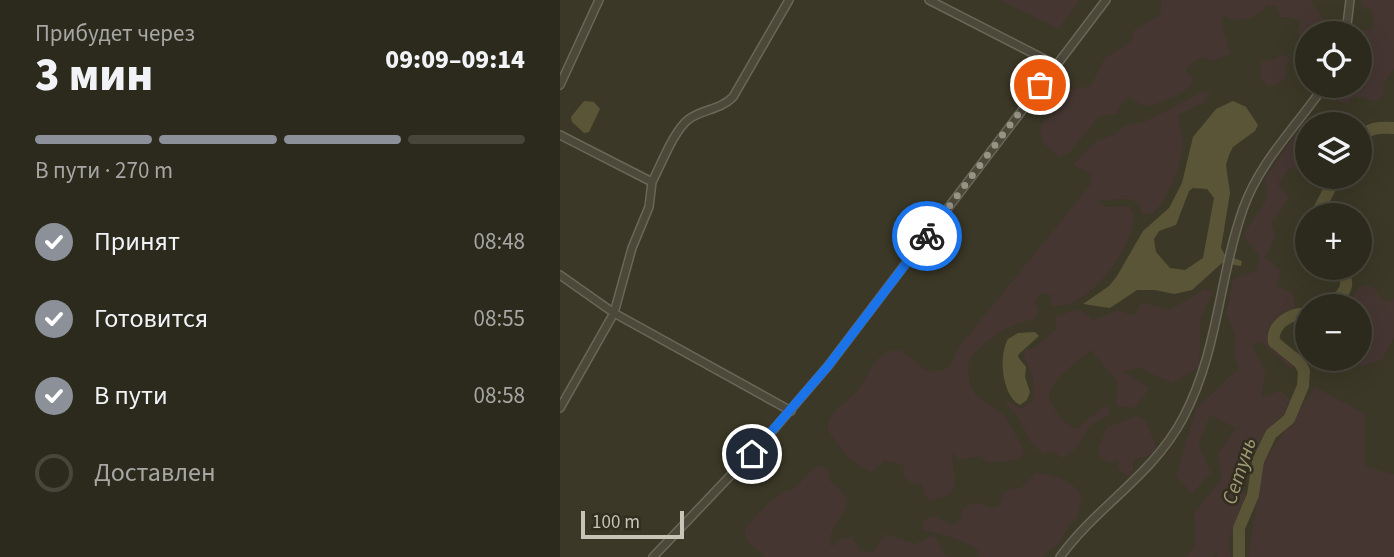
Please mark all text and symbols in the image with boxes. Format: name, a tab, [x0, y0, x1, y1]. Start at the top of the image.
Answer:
text: Прибудет через	[35, 17, 195, 50]
map controls	[1295, 21, 1372, 371]
button: locate	[1295, 21, 1372, 98]
text: 09:09–09:14	[385, 41, 525, 78]
text: 3 мин	[35, 43, 153, 108]
pin	[1010, 55, 1070, 115]
icon: bag	[1021, 66, 1059, 104]
button: layers	[1295, 112, 1372, 189]
text: В пути · 270 m	[35, 154, 173, 187]
courier	[892, 201, 962, 271]
button: +	[1295, 203, 1372, 280]
icon: bike	[908, 217, 946, 255]
icon: check	[35, 223, 73, 261]
text: Принят	[94, 223, 180, 260]
text: 08:48	[474, 225, 525, 258]
button: −	[1295, 294, 1372, 371]
icon: check	[35, 300, 73, 338]
text: Готовится	[94, 300, 208, 337]
text: 08:55	[474, 302, 525, 335]
icon: check	[35, 377, 73, 415]
text: В пути	[94, 377, 168, 414]
text: 08:58	[474, 379, 525, 412]
pin	[722, 424, 782, 484]
water label: Сетунь	[1214, 434, 1264, 508]
icon: home	[733, 435, 771, 473]
text: Доставлен	[94, 454, 216, 491]
scale bar	[581, 508, 684, 540]
text: 100 m	[592, 509, 640, 536]

